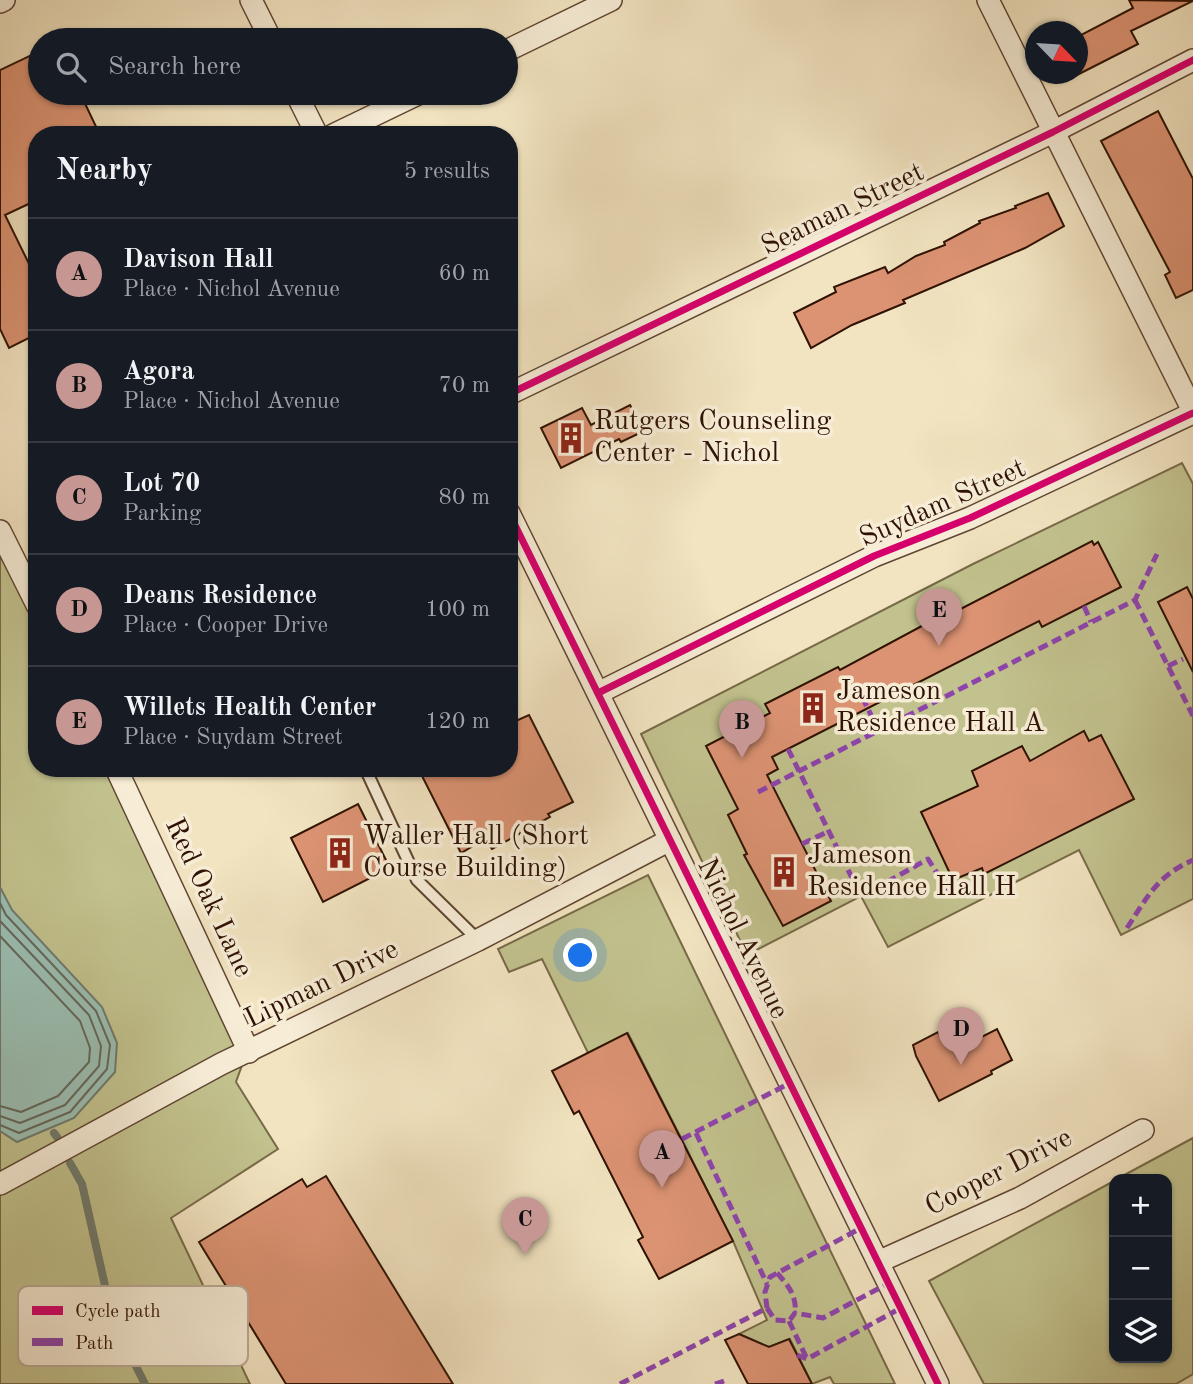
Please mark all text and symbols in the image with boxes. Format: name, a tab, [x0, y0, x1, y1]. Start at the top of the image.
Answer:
north arrow	[1025, 21, 1088, 84]
search box	[28, 28, 518, 105]
icon: search	[52, 48, 90, 86]
text: Search here	[108, 54, 241, 80]
text: Nearby	[56, 156, 153, 186]
street label: Seaman Street	[757, 159, 929, 261]
text: 5 results	[404, 160, 490, 183]
text: Davison Hall	[123, 247, 274, 273]
text: A	[70, 262, 88, 285]
text: 60 m	[439, 262, 490, 285]
text: Place · Nichol Avenue	[123, 278, 340, 301]
text: Agora	[123, 359, 195, 385]
text: B	[71, 374, 87, 397]
text: 70 m	[439, 374, 490, 397]
text: Place · Nichol Avenue	[123, 390, 340, 413]
place label: Rutgers Counseling Center - Nichol	[594, 408, 831, 468]
building icon: Rutgers Counseling Center - Nichol	[554, 421, 588, 455]
street label: Suydam Street	[856, 455, 1030, 553]
text: Lot 70	[123, 471, 200, 497]
text: C	[71, 486, 87, 509]
text: 80 m	[439, 486, 490, 509]
text: Parking	[123, 502, 201, 525]
text: Deans Residence	[123, 583, 317, 609]
pin: E	[916, 588, 962, 646]
text: D	[70, 598, 88, 621]
text: 100 m	[425, 598, 490, 621]
text: Place · Cooper Drive	[123, 614, 328, 637]
place label: Jameson Residence Hall A	[836, 678, 1044, 738]
building icon: Jameson Residence Hall A	[796, 691, 830, 725]
text: Willets Health Center	[123, 695, 376, 721]
pin: B	[719, 700, 765, 758]
text: E	[71, 710, 87, 733]
text: 120 m	[425, 710, 490, 733]
text: Place · Suydam Street	[123, 726, 343, 749]
street label: Red Oak Lane	[159, 814, 257, 982]
place label: Waller Hall (Short Course Building)	[363, 823, 589, 883]
building icon: Waller Hall (Short Course Building)	[323, 836, 357, 870]
place label: Jameson Residence Hall H	[807, 842, 1016, 902]
street label: Nichol Avenue	[691, 854, 793, 1024]
building icon: Jameson Residence Hall H	[767, 855, 801, 889]
street label: Lipman Drive	[241, 936, 403, 1034]
your location	[563, 938, 597, 972]
pin: D	[938, 1007, 984, 1065]
street label: Cooper Drive	[921, 1124, 1077, 1222]
pin: A	[639, 1130, 685, 1188]
map controls	[1109, 1174, 1172, 1363]
button: +	[1109, 1174, 1172, 1237]
pin: C	[502, 1197, 548, 1255]
button: −	[1109, 1237, 1172, 1300]
legend	[18, 1286, 248, 1366]
button: layers	[1109, 1300, 1172, 1363]
text: Cycle path	[75, 1303, 161, 1322]
text: Path	[75, 1335, 113, 1354]

